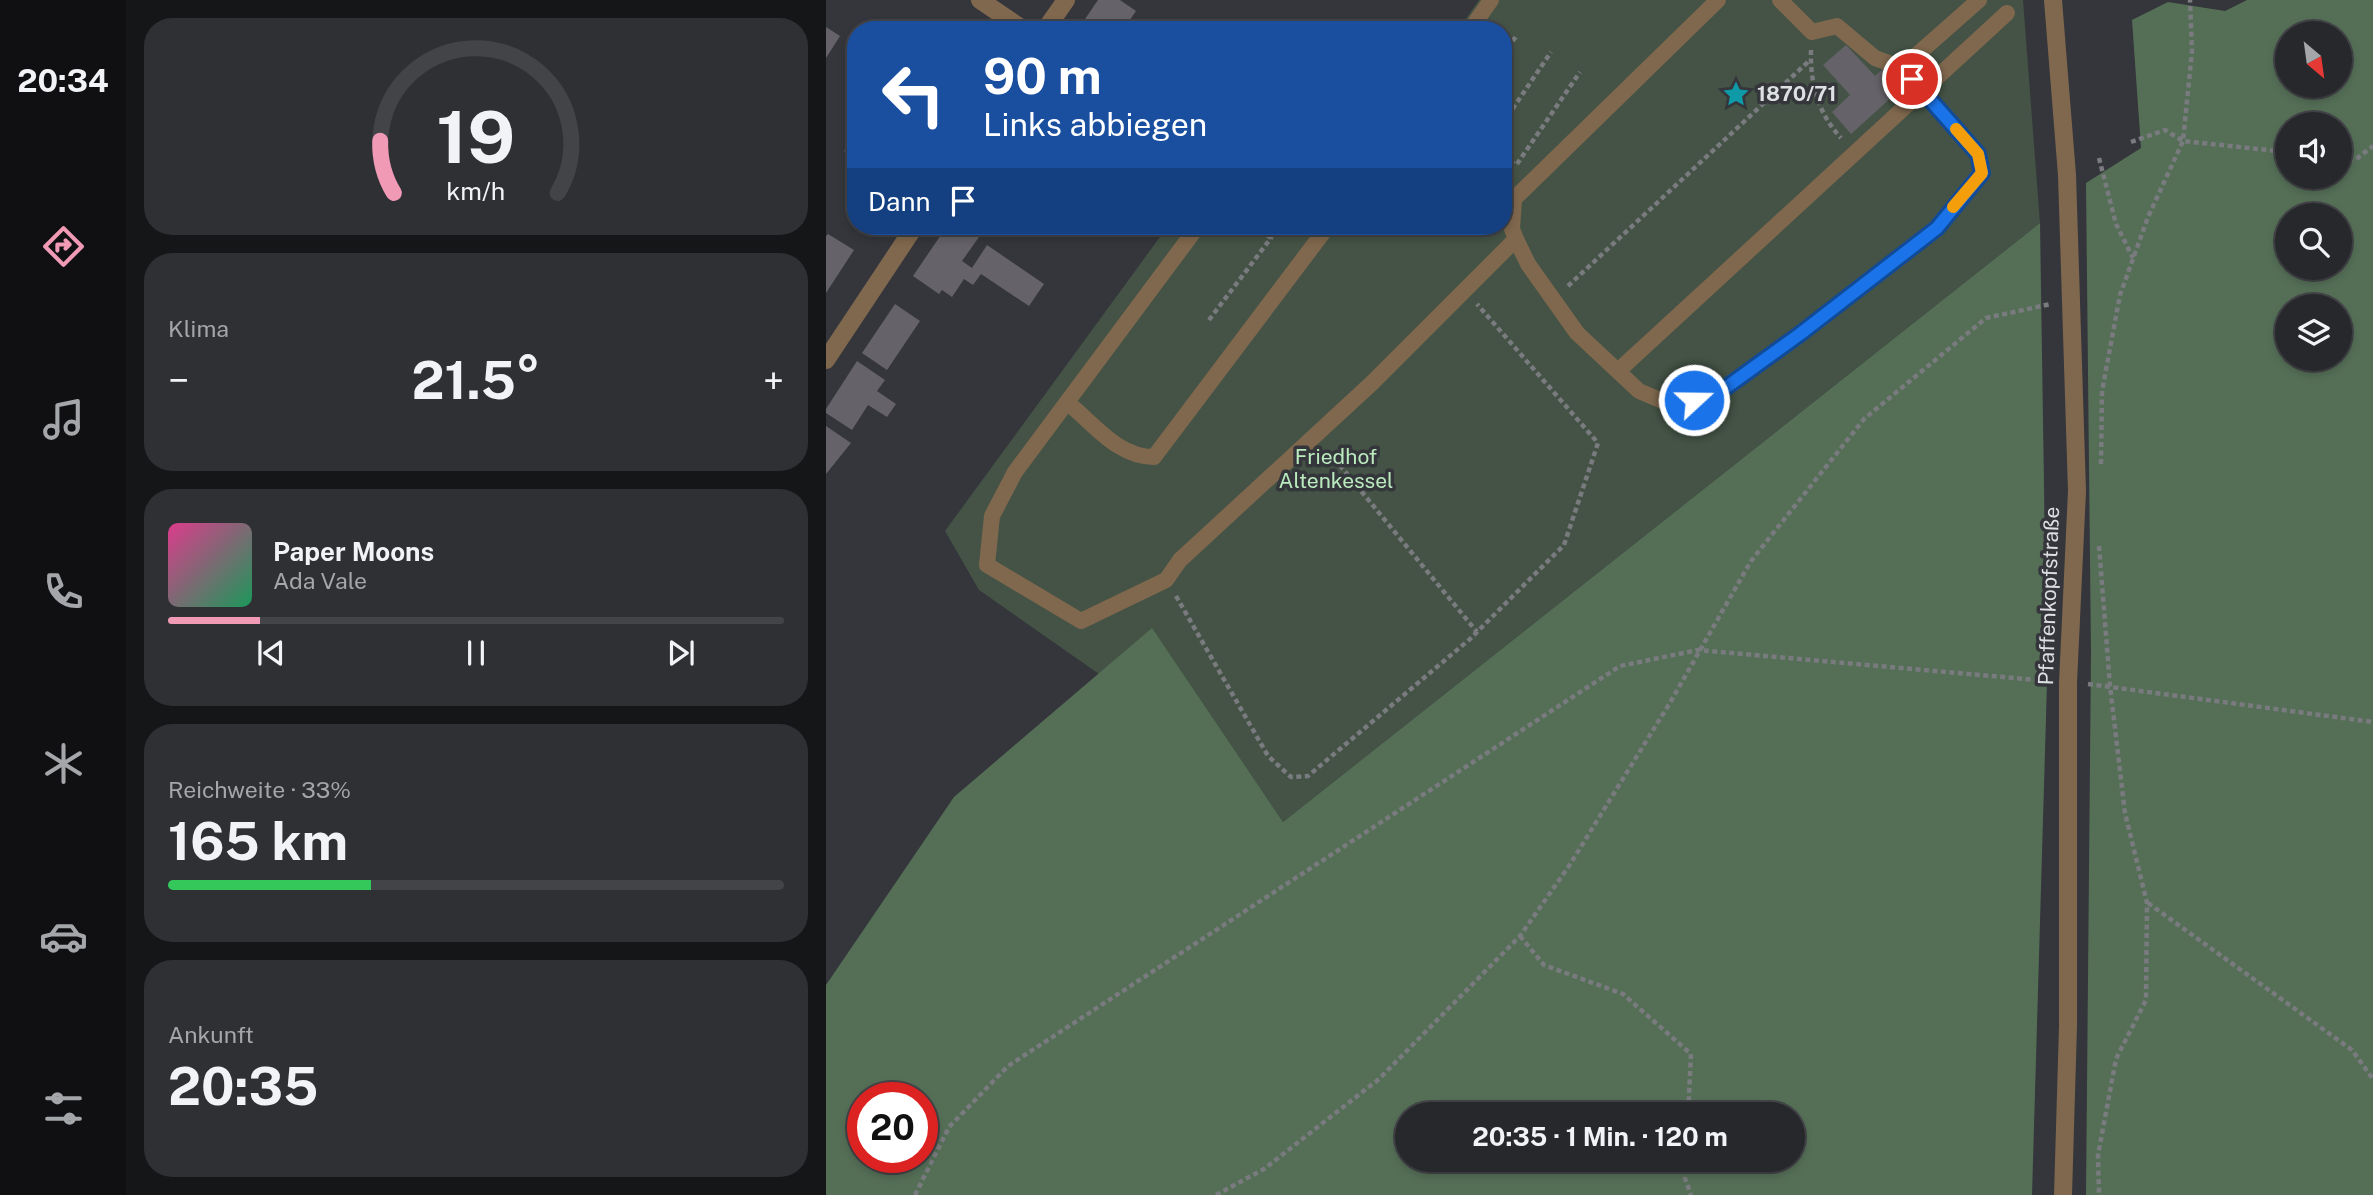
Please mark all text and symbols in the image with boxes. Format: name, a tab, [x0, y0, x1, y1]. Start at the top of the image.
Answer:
north arrow	[2275, 21, 2352, 98]
map controls	[2275, 21, 2352, 371]
text: 90 m	[983, 47, 1102, 105]
icon: left	[868, 49, 959, 140]
pin	[1882, 49, 1942, 109]
icon: arrive	[1893, 60, 1931, 98]
text: 20:34	[17, 62, 109, 99]
place icon: 1870/71	[1721, 79, 1751, 109]
place label: 1870/71	[1757, 81, 1837, 106]
text: 19	[436, 94, 516, 179]
text: Links abbiegen	[983, 106, 1207, 143]
button: sound	[2275, 112, 2352, 189]
text: km/h	[447, 176, 505, 206]
icon: arrive	[944, 182, 982, 220]
text: Dann	[868, 186, 930, 217]
button: search	[2275, 203, 2352, 280]
icon: directions	[39, 222, 88, 271]
button: layers	[2275, 294, 2352, 371]
text: Klima	[168, 315, 229, 342]
text: 21.5°	[411, 350, 541, 411]
text: −	[168, 358, 189, 403]
text: +	[763, 358, 784, 403]
position arrow	[1657, 363, 1731, 437]
icon: music	[39, 395, 88, 444]
park label: Friedhof Altenkessel	[1279, 444, 1393, 493]
street label: Pfaffenkopfstraße	[2033, 506, 2064, 686]
text: Paper Moons	[273, 536, 434, 567]
icon: phone	[39, 567, 88, 616]
text: Ada Vale	[273, 567, 367, 594]
icon: previous	[252, 634, 290, 672]
icon: pause	[457, 634, 495, 672]
icon: next	[662, 634, 700, 672]
icon: climate	[39, 739, 88, 788]
text: Reichweite · 33%	[168, 776, 351, 803]
text: 165 km	[168, 811, 348, 872]
icon: car	[39, 912, 88, 961]
text: Ankunft	[168, 1021, 254, 1048]
text: 20:35	[168, 1056, 318, 1117]
speed limit sign: 20	[847, 1082, 938, 1173]
icon: filters	[39, 1084, 88, 1133]
text: 20:35 · 1 Min. · 120 m	[1472, 1121, 1728, 1152]

